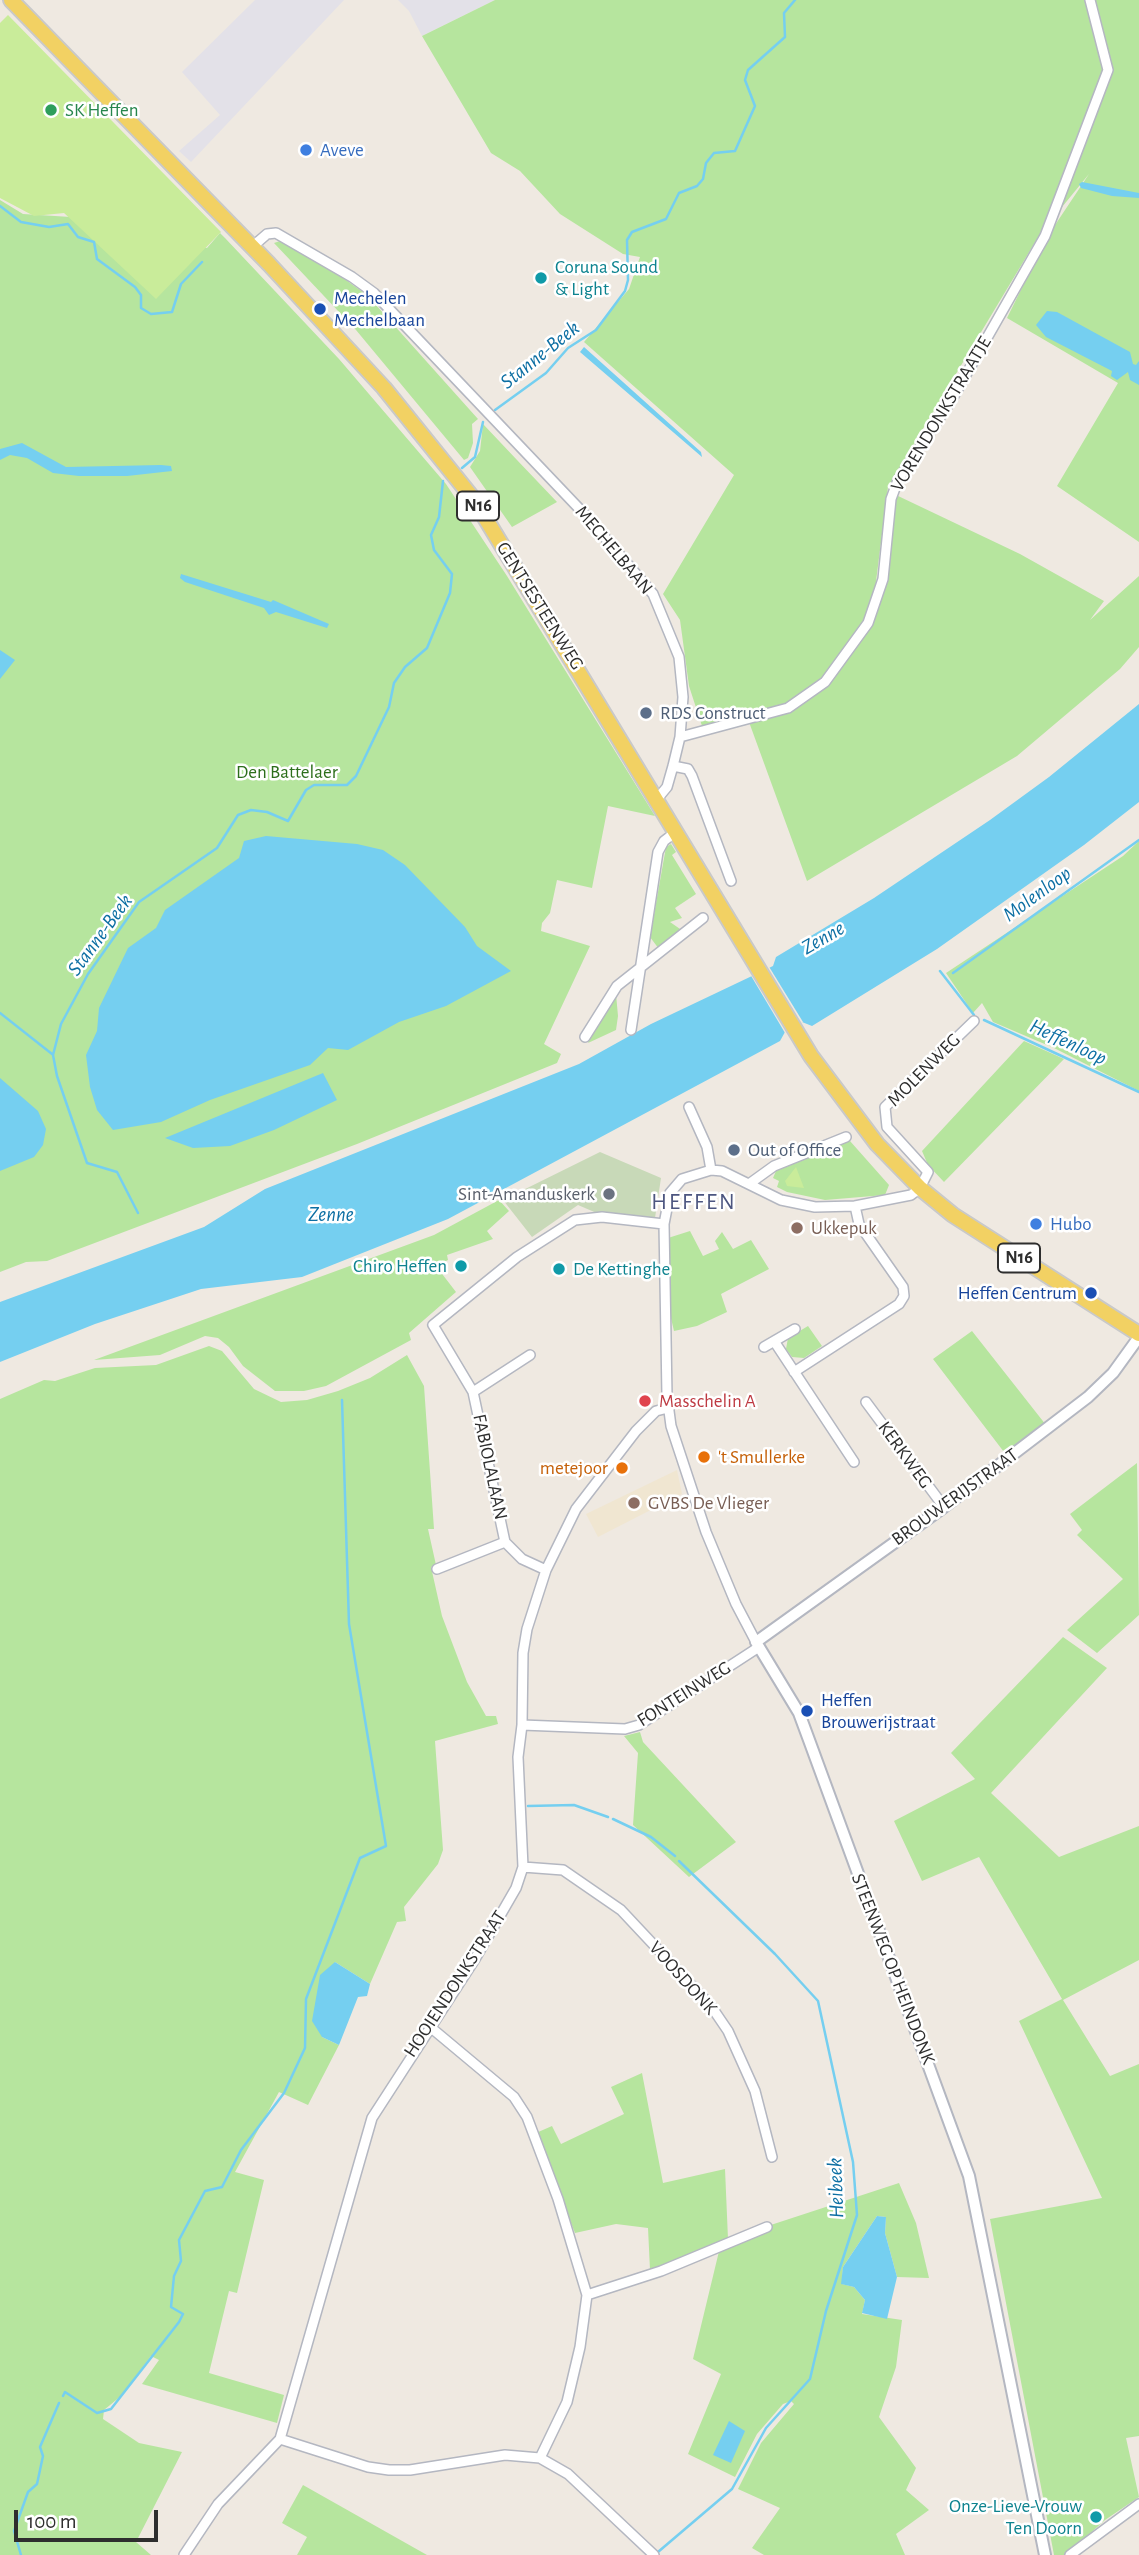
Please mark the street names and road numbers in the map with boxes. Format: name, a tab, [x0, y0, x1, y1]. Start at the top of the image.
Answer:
street label: VORENDONKSTRAATJE	[886, 332, 996, 496]
road number: N16	[457, 492, 499, 520]
street label: MECHELBAAN	[570, 501, 658, 599]
street label: GENTSESTEENWEG	[491, 538, 589, 674]
street label: MOLENWEG	[883, 1029, 965, 1111]
road number: N16	[998, 1244, 1040, 1273]
street label: FABIOLALAAN	[468, 1412, 512, 1522]
street label: KERKWEG	[873, 1417, 937, 1493]
street label: BROUWERIJSTRAAT	[887, 1443, 1023, 1551]
street label: FONTEINWEG	[633, 1656, 735, 1732]
street label: STEENWEG OP HEINDONK	[846, 1870, 940, 2068]
street label: HOOIENDONKSTRAAT	[399, 1906, 511, 2062]
street label: VOOSDONK	[644, 1936, 722, 2020]

